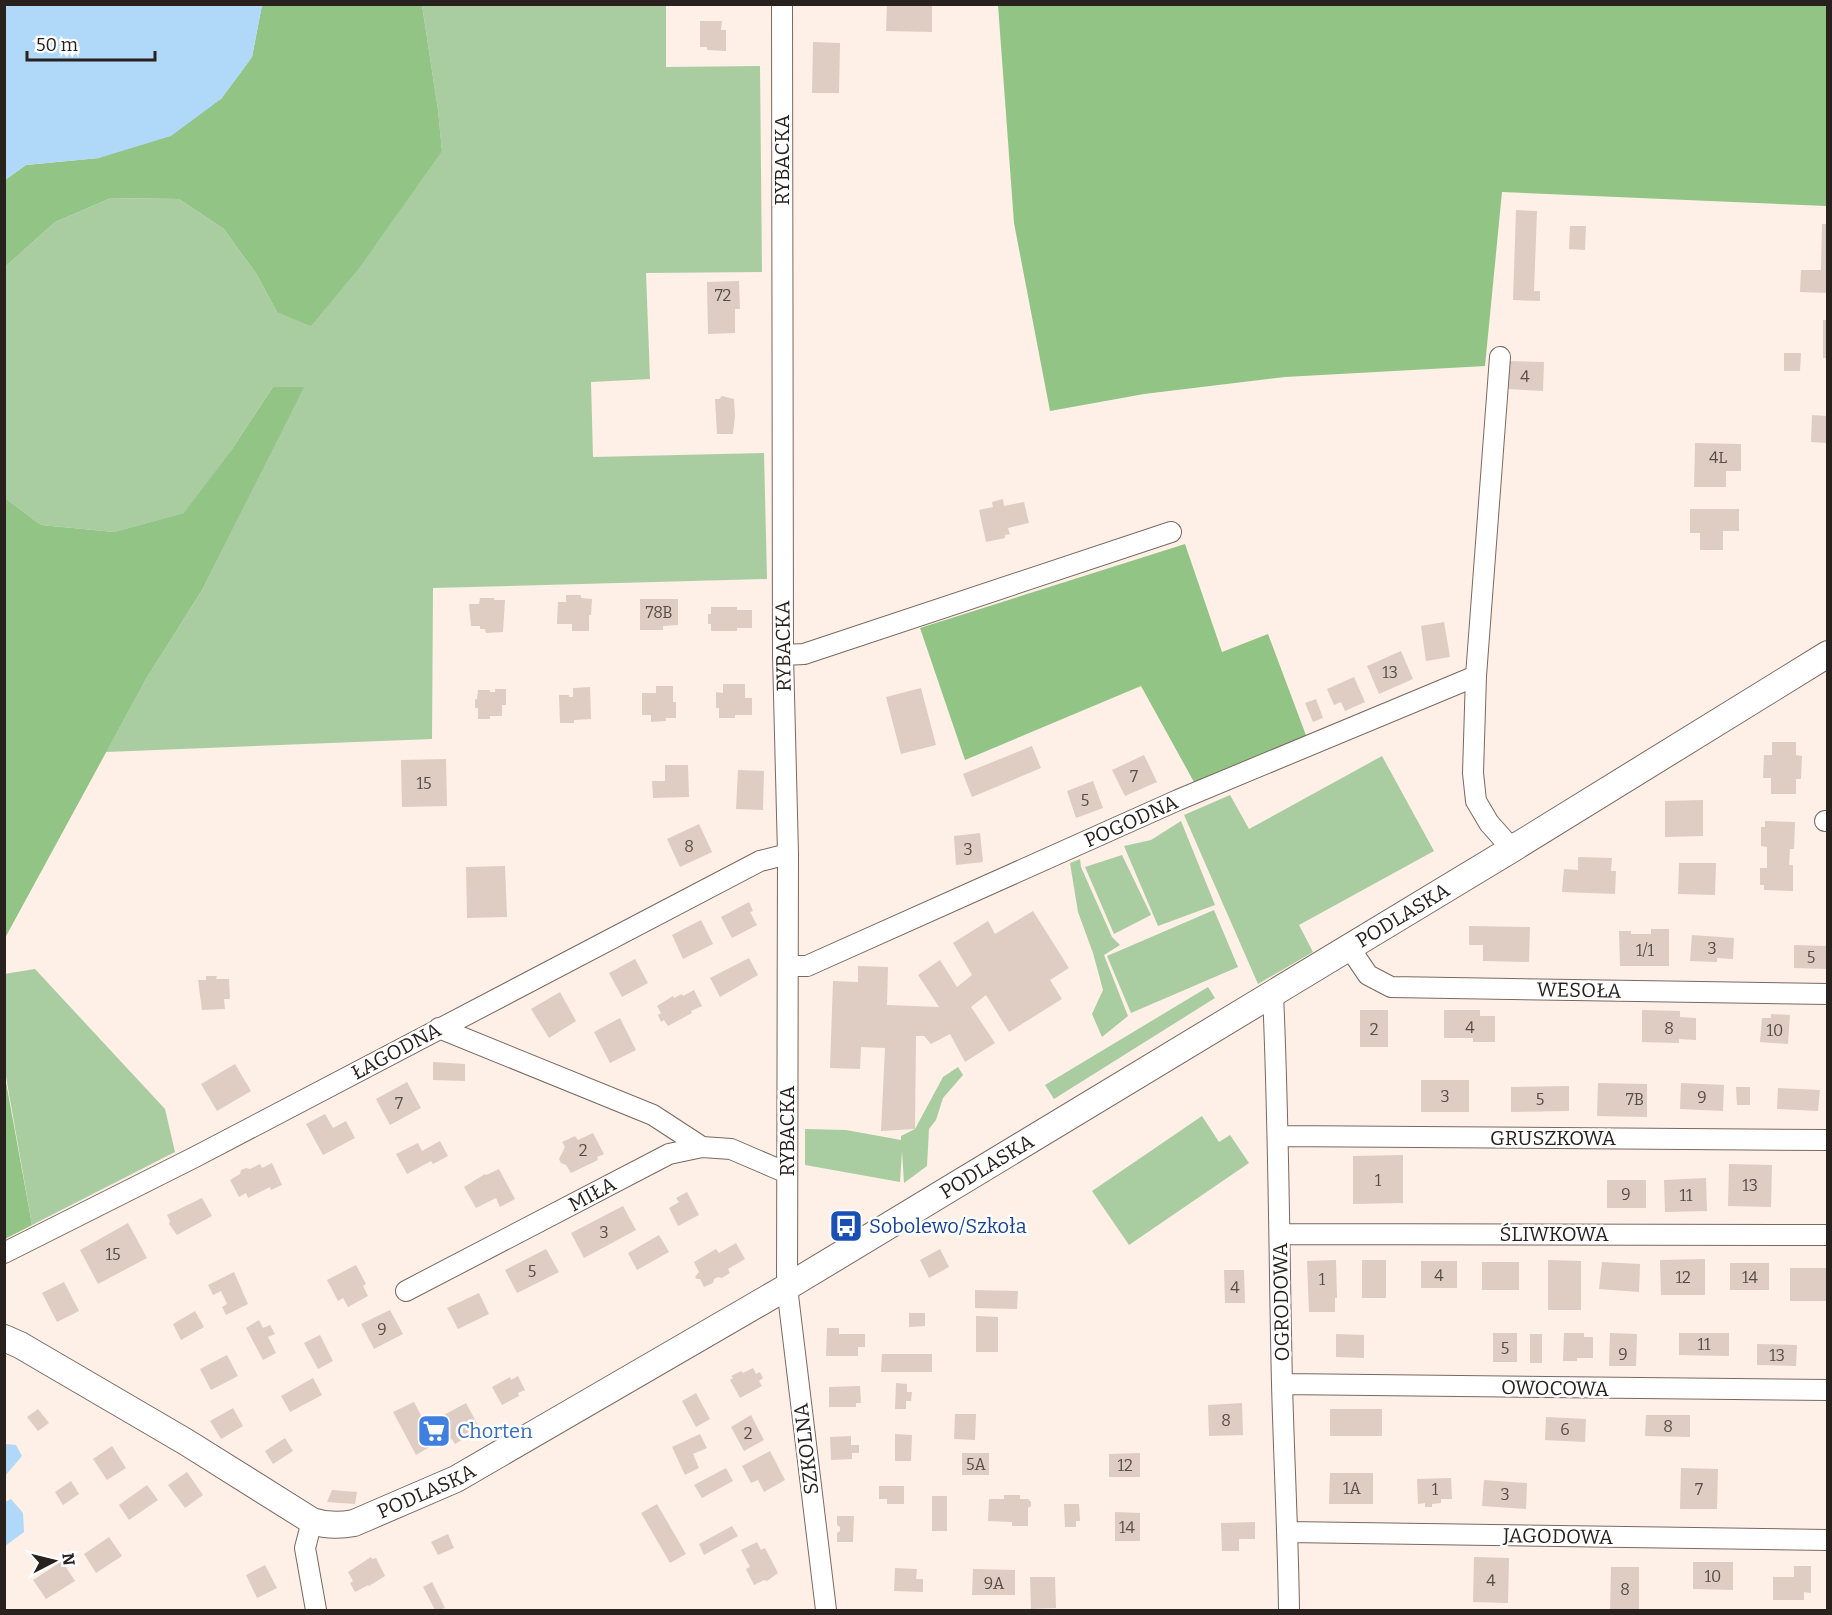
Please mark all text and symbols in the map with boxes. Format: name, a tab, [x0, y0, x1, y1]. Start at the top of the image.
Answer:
scale bar	[27, 24, 154, 62]
text: 50 m	[36, 34, 78, 56]
street label: RYBACKA	[770, 114, 794, 206]
house number: 72	[715, 286, 731, 305]
house number: 4	[1520, 367, 1530, 386]
house number: 4L	[1709, 448, 1727, 467]
street label: RYBACKA	[770, 599, 796, 692]
house number: 78B	[645, 603, 673, 622]
house number: 13	[1382, 663, 1398, 682]
house number: 7	[1130, 767, 1138, 786]
house number: 15	[416, 774, 432, 793]
street label: POGODNA	[1080, 789, 1182, 852]
house number: 5	[1081, 791, 1089, 810]
house number: 8	[684, 837, 694, 856]
house number: 3	[963, 840, 973, 859]
street label: PODLASKA	[1351, 877, 1455, 953]
house number: 3	[1707, 939, 1717, 958]
house number: 1/1	[1636, 941, 1655, 960]
house number: 5	[1807, 948, 1815, 967]
street label: WESOŁA	[1537, 977, 1622, 1003]
street label: ŁAGODNA	[347, 1017, 446, 1085]
house number: 4	[1465, 1018, 1475, 1037]
house number: 8	[1664, 1019, 1674, 1038]
house number: 2	[1370, 1020, 1378, 1039]
house number: 10	[1767, 1021, 1783, 1040]
street label: RYBACKA	[775, 1085, 799, 1177]
house number: 3	[1440, 1087, 1450, 1106]
house number: 9	[1697, 1088, 1707, 1107]
house number: 5	[1536, 1090, 1544, 1109]
house number: 7B	[1626, 1090, 1644, 1109]
house number: 7	[395, 1094, 403, 1113]
street label: GRUSZKOWA	[1490, 1126, 1617, 1150]
street label: PODLASKA	[935, 1128, 1039, 1204]
house number: 2	[579, 1141, 587, 1160]
street label: MIŁA	[564, 1171, 620, 1216]
house number: 1	[1375, 1171, 1382, 1190]
house number: 13	[1742, 1176, 1758, 1195]
house number: 9	[1621, 1185, 1631, 1204]
house number: 11	[1680, 1186, 1693, 1205]
bus stop icon: Sobolewo/Szkoła	[828, 1208, 864, 1244]
place label: Sobolewo/Szkoła	[869, 1214, 1027, 1238]
street label: ŚLIWKOWA	[1499, 1222, 1609, 1246]
house number: 3	[599, 1223, 609, 1242]
street label: OGRODOWA	[1268, 1242, 1294, 1361]
house number: 15	[105, 1245, 121, 1264]
house number: 5	[528, 1262, 536, 1281]
house number: 4	[1434, 1266, 1444, 1285]
house number: 12	[1675, 1268, 1691, 1287]
house number: 14	[1742, 1268, 1759, 1287]
house number: 1	[1319, 1270, 1326, 1289]
house number: 4	[1230, 1278, 1240, 1297]
house number: 9	[377, 1320, 387, 1339]
house number: 11	[1698, 1335, 1711, 1354]
house number: 5	[1501, 1339, 1509, 1358]
house number: 9	[1618, 1345, 1628, 1364]
house number: 13	[1769, 1346, 1785, 1365]
street label: OWOCOWA	[1501, 1375, 1610, 1401]
street label: SZKOLNA	[788, 1401, 824, 1496]
house number: 8	[1221, 1411, 1231, 1430]
supermarket icon: Chorten	[416, 1413, 452, 1449]
house number: 8	[1663, 1417, 1673, 1436]
place label: Chorten	[457, 1419, 533, 1443]
house number: 6	[1560, 1420, 1570, 1439]
house number: 2	[744, 1424, 752, 1443]
house number: 5A	[966, 1455, 987, 1474]
house number: 12	[1117, 1456, 1133, 1475]
street label: PODLASKA	[373, 1458, 480, 1524]
house number: 1A	[1343, 1479, 1362, 1498]
house number: 1	[1432, 1480, 1439, 1499]
house number: 7	[1695, 1480, 1703, 1499]
house number: 3	[1500, 1485, 1510, 1504]
house number: 14	[1119, 1518, 1136, 1537]
street label: JAGODOWA	[1502, 1523, 1614, 1549]
north arrow	[24, 1531, 84, 1591]
text: N	[58, 1552, 79, 1567]
house number: 10	[1705, 1567, 1721, 1586]
house number: 4	[1486, 1571, 1496, 1590]
house number: 9A	[984, 1574, 1005, 1593]
house number: 8	[1620, 1580, 1630, 1599]

